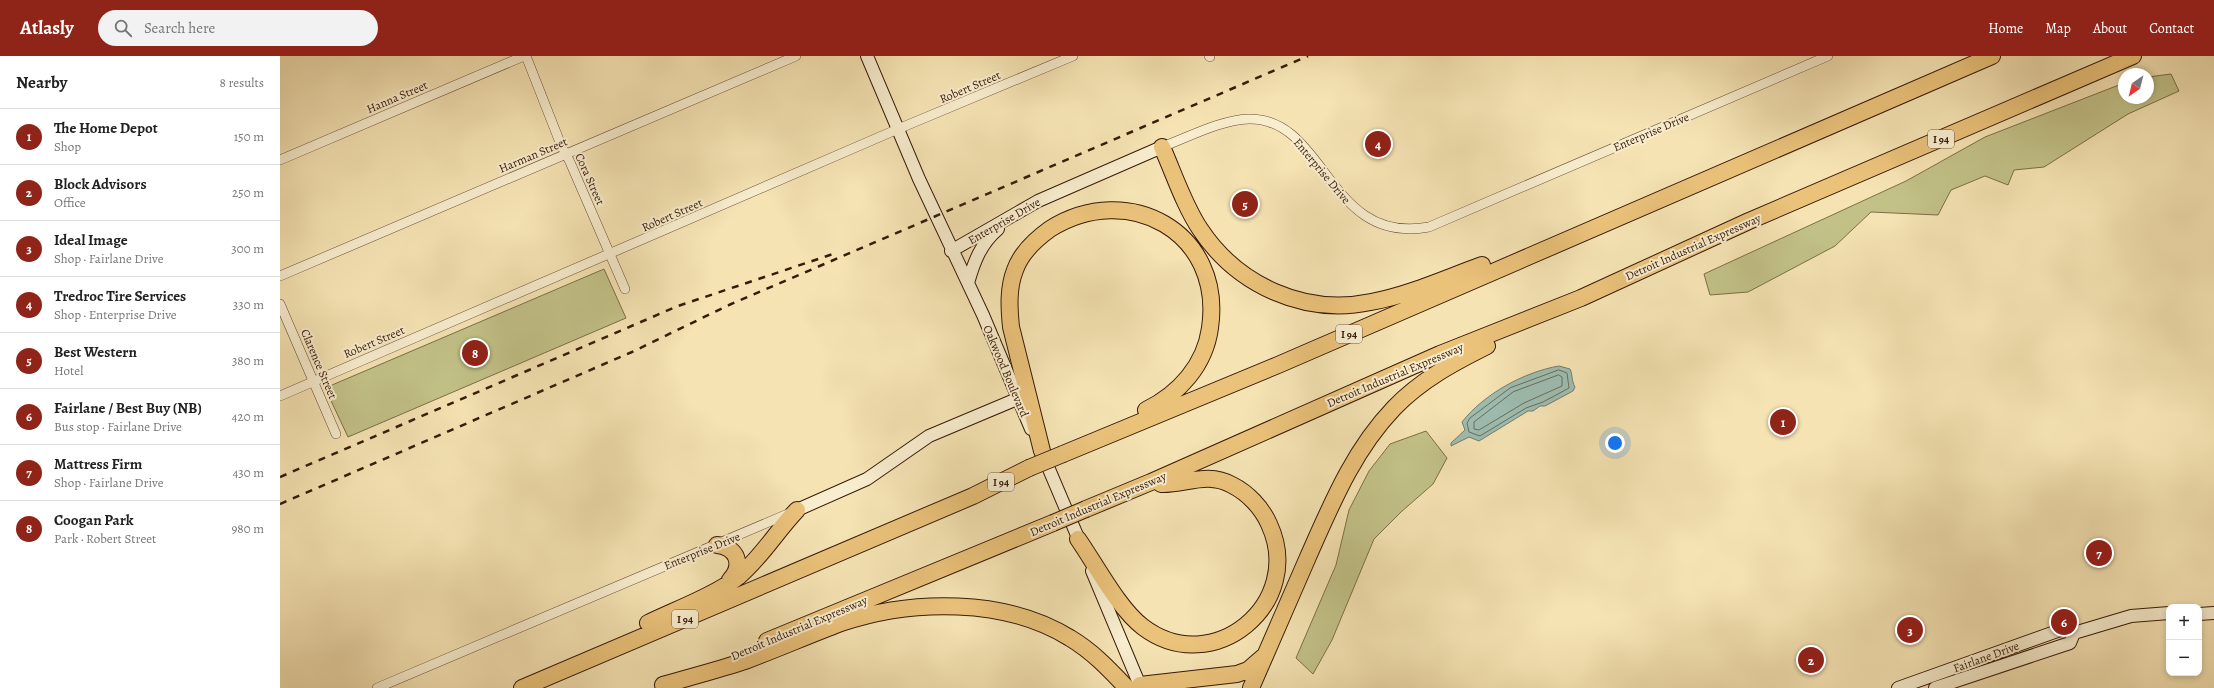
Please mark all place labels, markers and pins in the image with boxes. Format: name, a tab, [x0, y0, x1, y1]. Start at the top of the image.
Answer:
pin: 4	[1365, 129, 1391, 159]
pin: 5	[1232, 189, 1258, 219]
pin: 8	[462, 338, 488, 368]
pin: 1	[1770, 407, 1796, 437]
pin: 7	[2086, 538, 2112, 568]
pin: 6	[2051, 607, 2077, 637]
pin: 3	[1897, 615, 1923, 645]
pin: 2	[1798, 645, 1824, 675]

